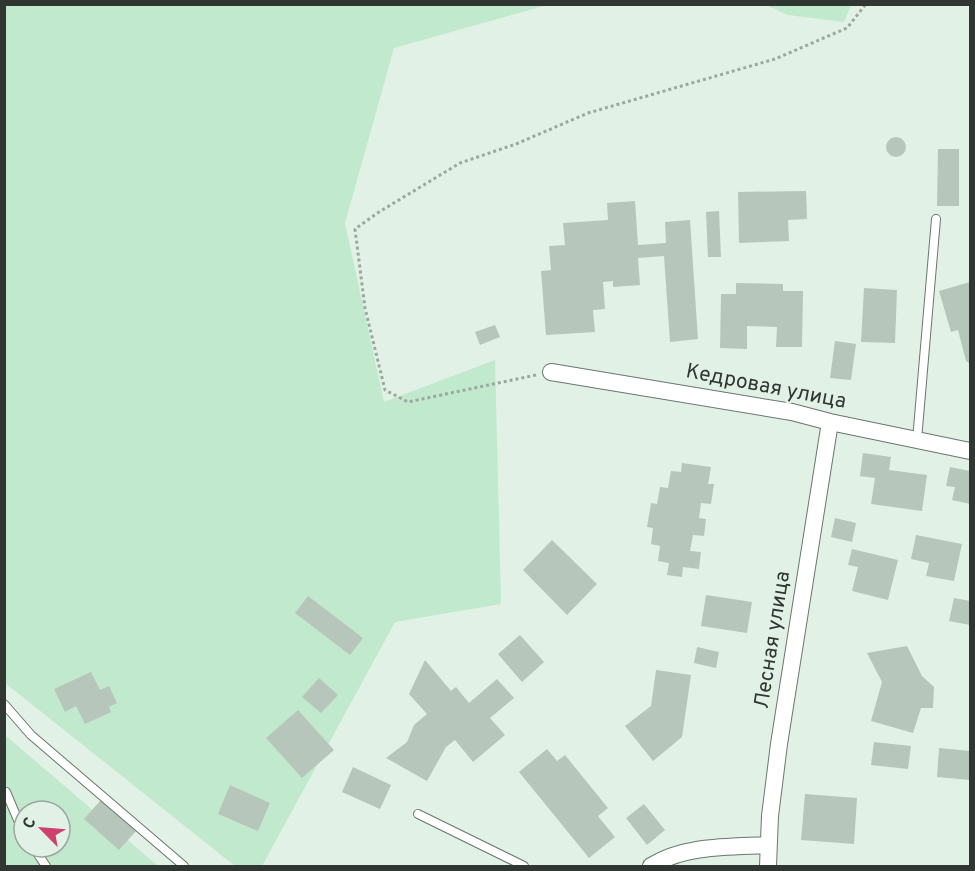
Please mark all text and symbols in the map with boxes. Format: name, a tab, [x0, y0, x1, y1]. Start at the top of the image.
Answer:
street label: Кедровая улица	[684, 358, 848, 416]
street label: Лесная улица	[749, 569, 797, 711]
north arrow	[12, 799, 72, 859]
text: С	[19, 815, 41, 832]

